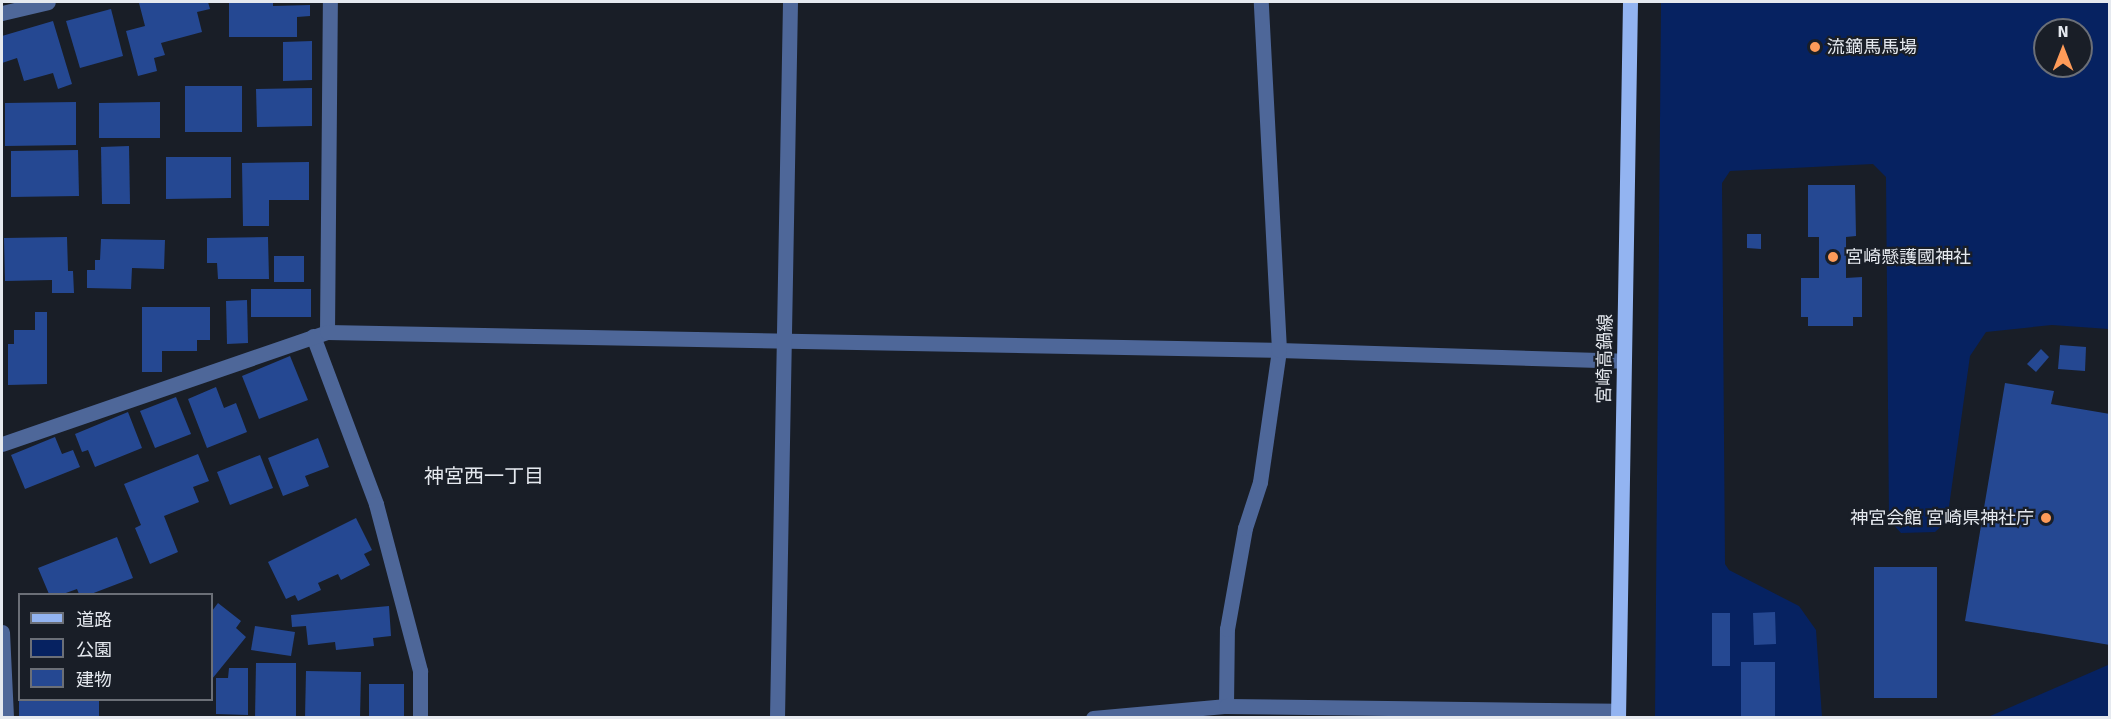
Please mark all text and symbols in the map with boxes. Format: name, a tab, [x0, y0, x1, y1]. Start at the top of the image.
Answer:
north arrow	[2033, 18, 2093, 78]
text: N	[2057, 22, 2069, 42]
place label: 流鏑馬馬場	[1827, 36, 1917, 58]
marker: 流鏑馬馬場	[1808, 40, 1822, 54]
place label: 宮崎懸護國神社	[1845, 246, 1971, 268]
marker: 宮崎懸護國神社	[1826, 250, 1840, 264]
street label: 宮崎高鍋線	[1593, 314, 1617, 404]
district label: 神宮西一丁目	[424, 464, 544, 488]
place label: 神宮会館 宮崎県神社庁	[1850, 507, 2034, 529]
marker: 神宮会館 宮崎県神社庁	[2039, 511, 2053, 525]
legend	[18, 593, 213, 701]
text: 道路	[76, 609, 112, 631]
text: 公園	[76, 639, 112, 661]
text: 建物	[76, 669, 112, 691]

